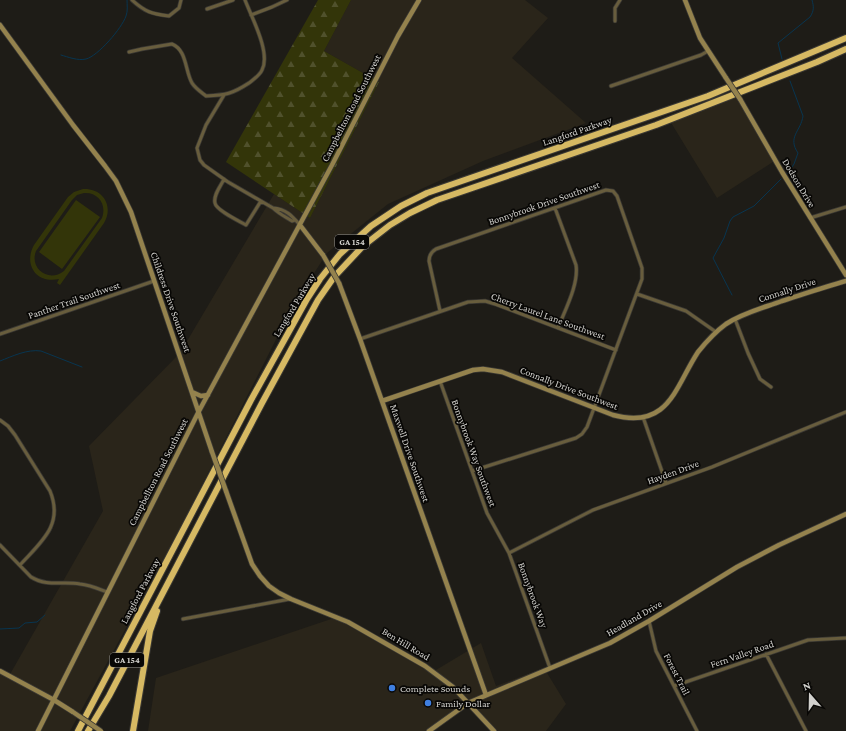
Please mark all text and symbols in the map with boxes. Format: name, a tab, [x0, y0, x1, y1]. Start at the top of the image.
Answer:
street label: Campbellton Road Southwest	[319, 52, 383, 163]
street label: Langford Parkway	[541, 114, 613, 148]
street label: Dodson Drive	[780, 157, 818, 210]
street label: Bonnybrook Drive Southwest	[487, 179, 602, 227]
road number: GA 154	[335, 235, 369, 249]
street label: Childress Drive Southwest	[149, 250, 194, 354]
street label: Langford Parkway	[271, 271, 318, 339]
street label: Connally Drive	[757, 275, 818, 304]
street label: Panther Trail Southwest	[27, 279, 122, 321]
street label: Cherry Laurel Lane Southwest	[490, 290, 607, 342]
street label: Connally Drive Southwest	[518, 364, 620, 412]
street label: Bonnybrook Way Southwest	[449, 398, 499, 509]
street label: Maxwell Drive Southwest	[388, 403, 432, 504]
street label: Campbellton Road Southwest	[126, 416, 190, 527]
street label: Hayden Drive	[646, 457, 701, 486]
street label: Langford Parkway	[118, 556, 162, 625]
street label: Bonnybrook Way	[516, 561, 550, 630]
street label: Headland Drive	[604, 597, 664, 638]
street label: Ben Hill Road	[380, 625, 432, 663]
street label: Fern Valley Road	[709, 638, 776, 670]
street label: Forest Trail	[662, 651, 692, 697]
road number: GA 154	[110, 653, 144, 667]
north arrow	[790, 675, 830, 715]
text: N	[801, 679, 813, 693]
marker: Complete Sounds	[387, 683, 397, 693]
place label: Complete Sounds	[400, 683, 470, 694]
marker: Family Dollar	[423, 698, 433, 708]
place label: Family Dollar	[436, 698, 491, 709]

